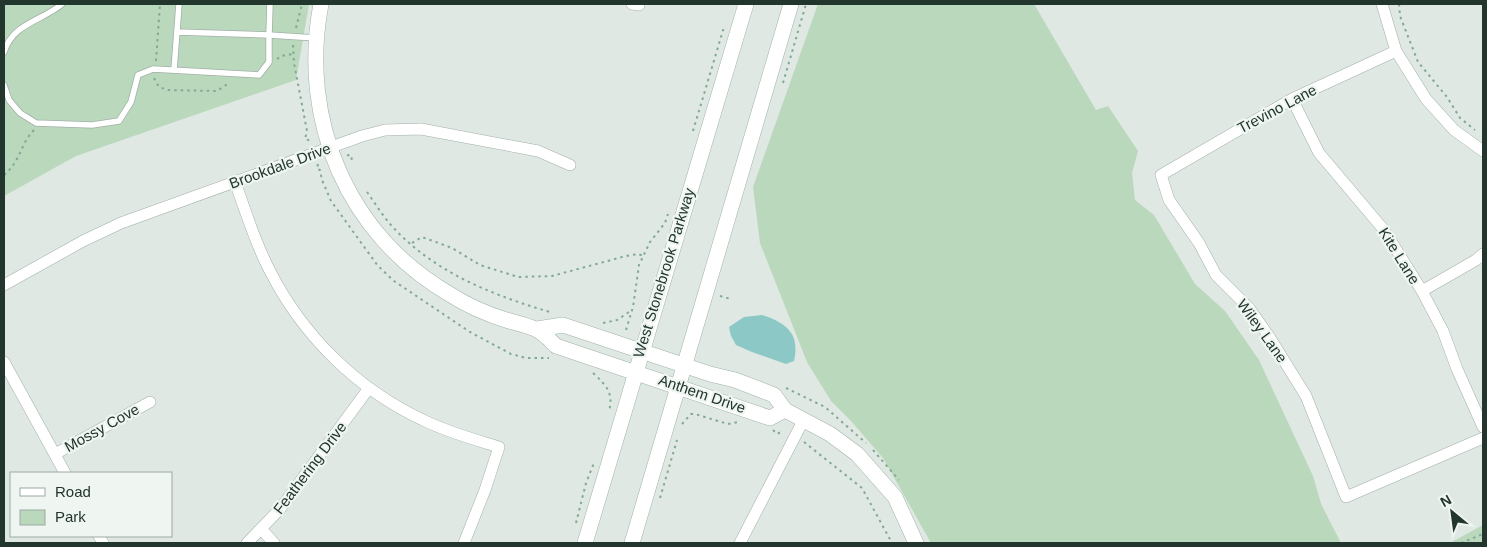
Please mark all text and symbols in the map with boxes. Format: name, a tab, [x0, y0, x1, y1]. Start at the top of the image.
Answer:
street label: Trevino Lane	[1234, 81, 1319, 136]
street label: Brookdale Drive	[227, 139, 333, 192]
street label: West Stonebrook Parkway	[630, 186, 698, 360]
street label: Kite Lane	[1375, 224, 1423, 287]
street label: Wiley Lane	[1234, 296, 1291, 366]
street label: Anthem Drive	[656, 371, 748, 416]
street label: Mossy Cove	[62, 400, 142, 455]
street label: Feathering Drive	[269, 418, 350, 517]
legend	[10, 472, 172, 537]
text: Road	[55, 483, 91, 500]
north arrow	[1427, 487, 1477, 537]
text: N	[1437, 491, 1454, 510]
text: Park	[55, 508, 86, 525]

